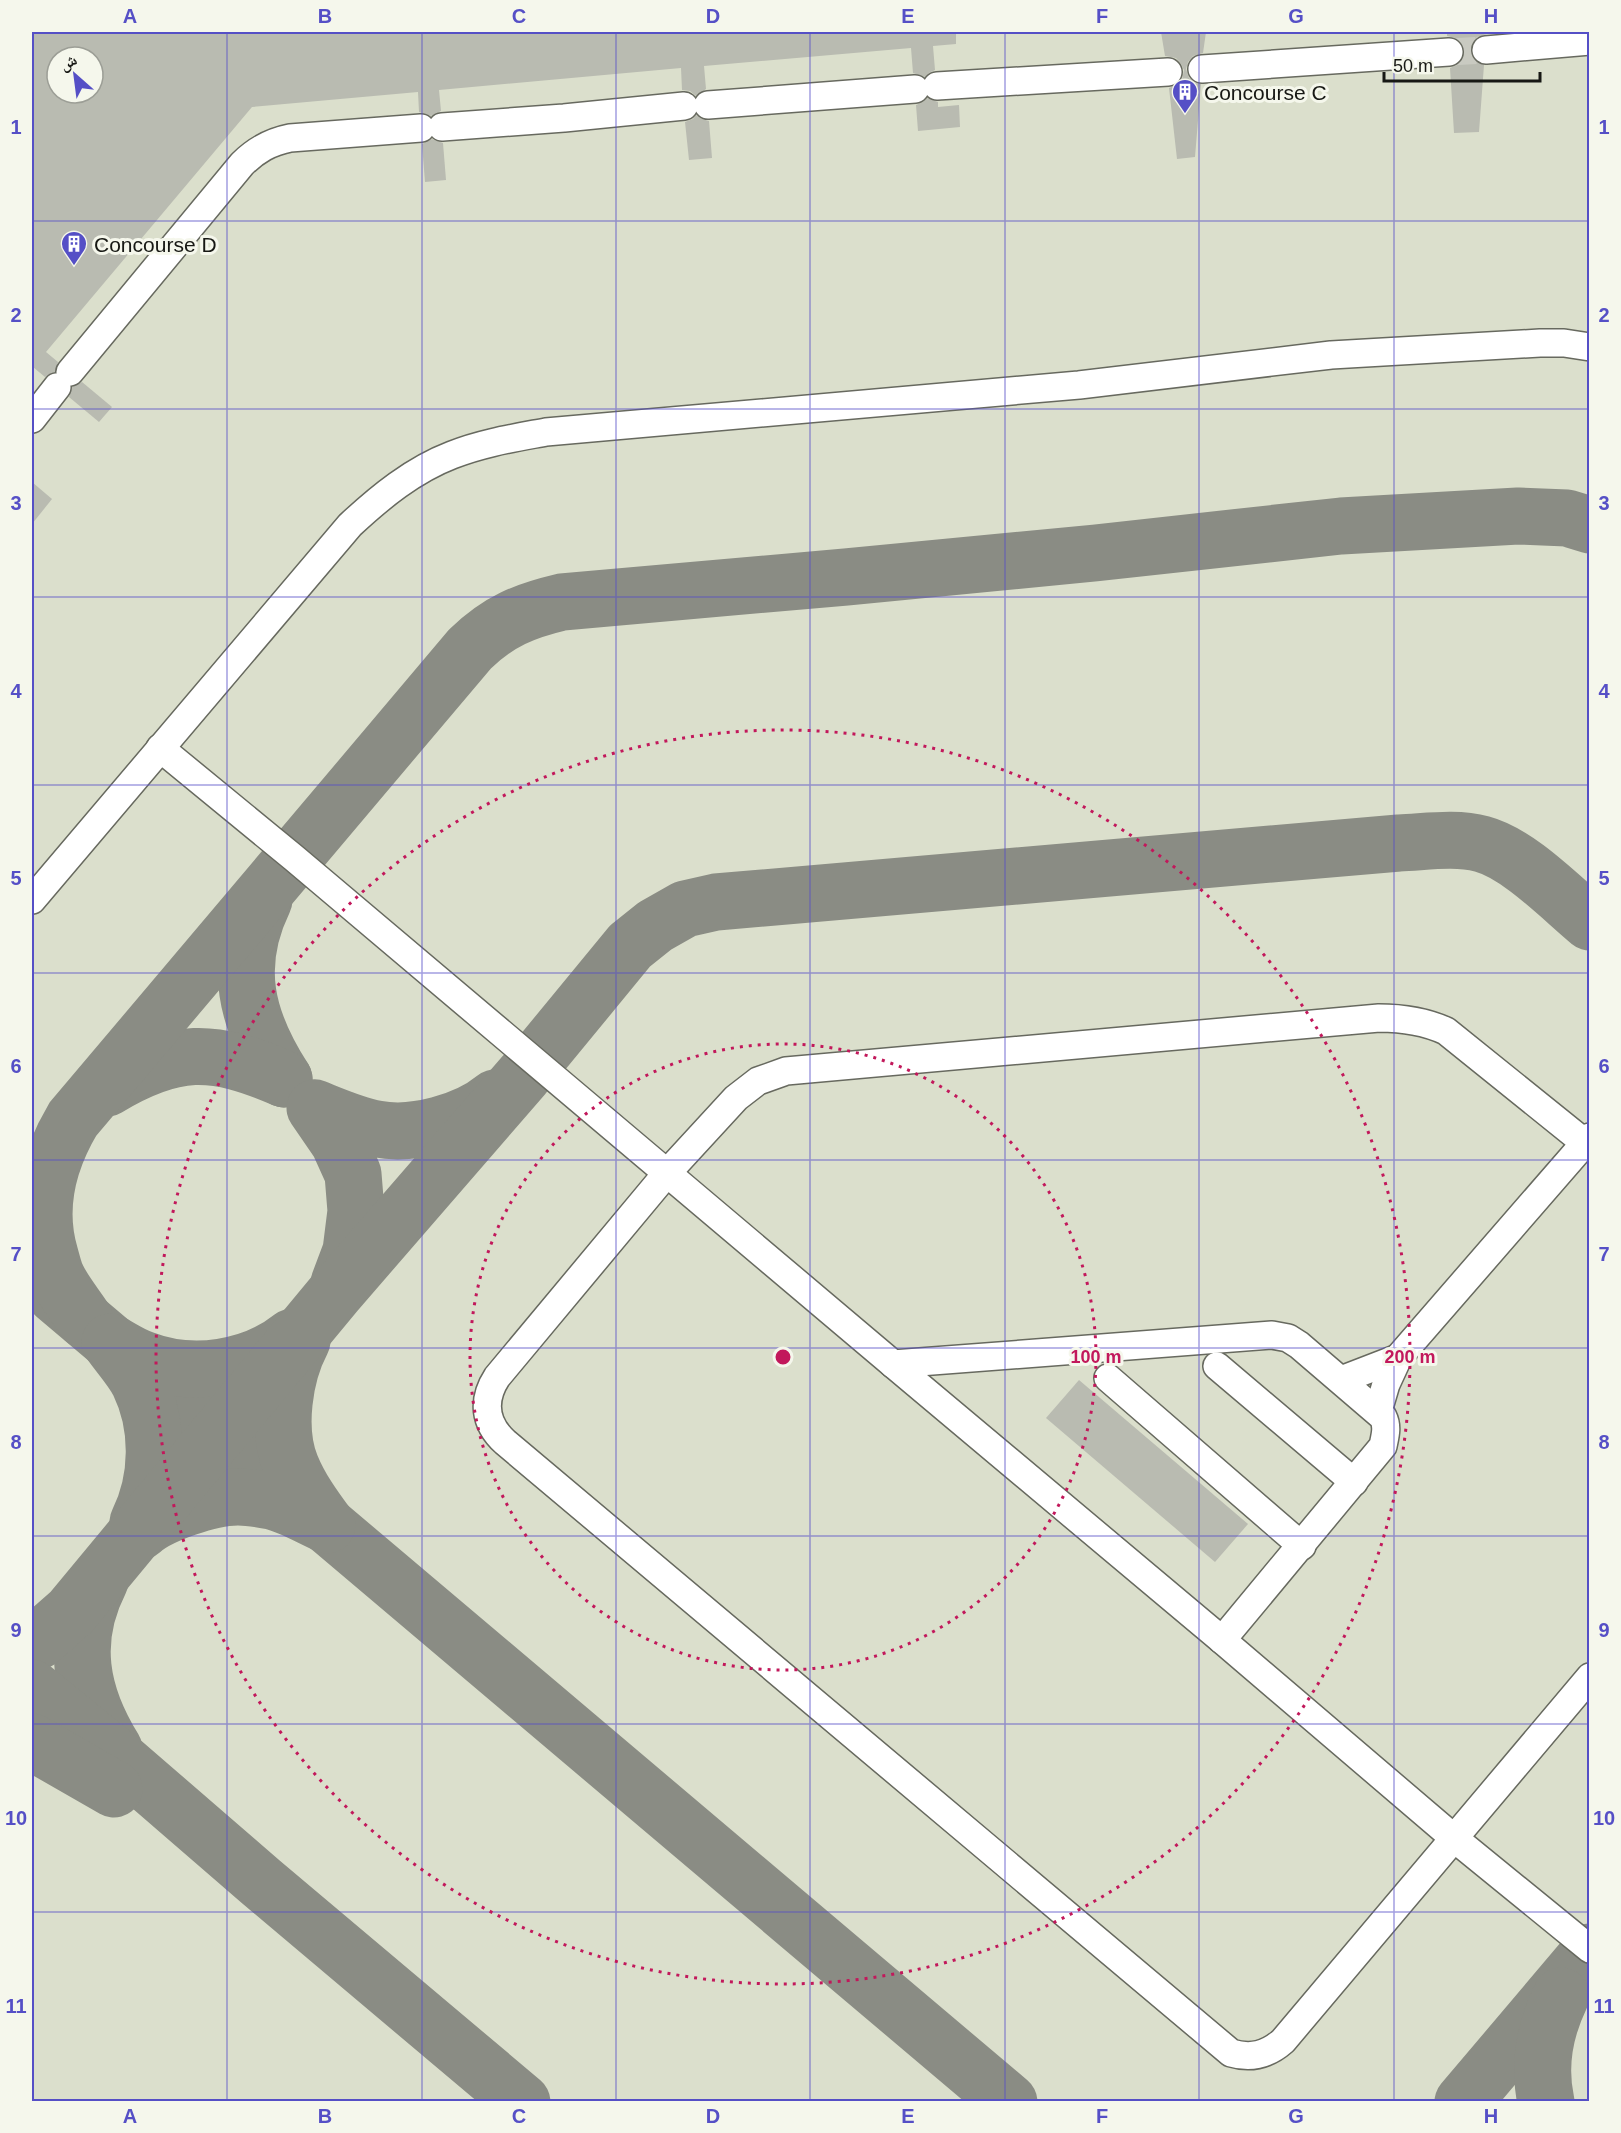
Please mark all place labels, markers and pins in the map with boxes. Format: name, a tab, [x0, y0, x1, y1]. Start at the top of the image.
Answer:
building icon: Concourse C	[1170, 77, 1200, 115]
place label: Concourse C	[1204, 81, 1327, 104]
building icon: Concourse D	[59, 229, 89, 267]
place label: Concourse D	[94, 233, 217, 256]
centre of rings	[773, 1347, 793, 1367]

